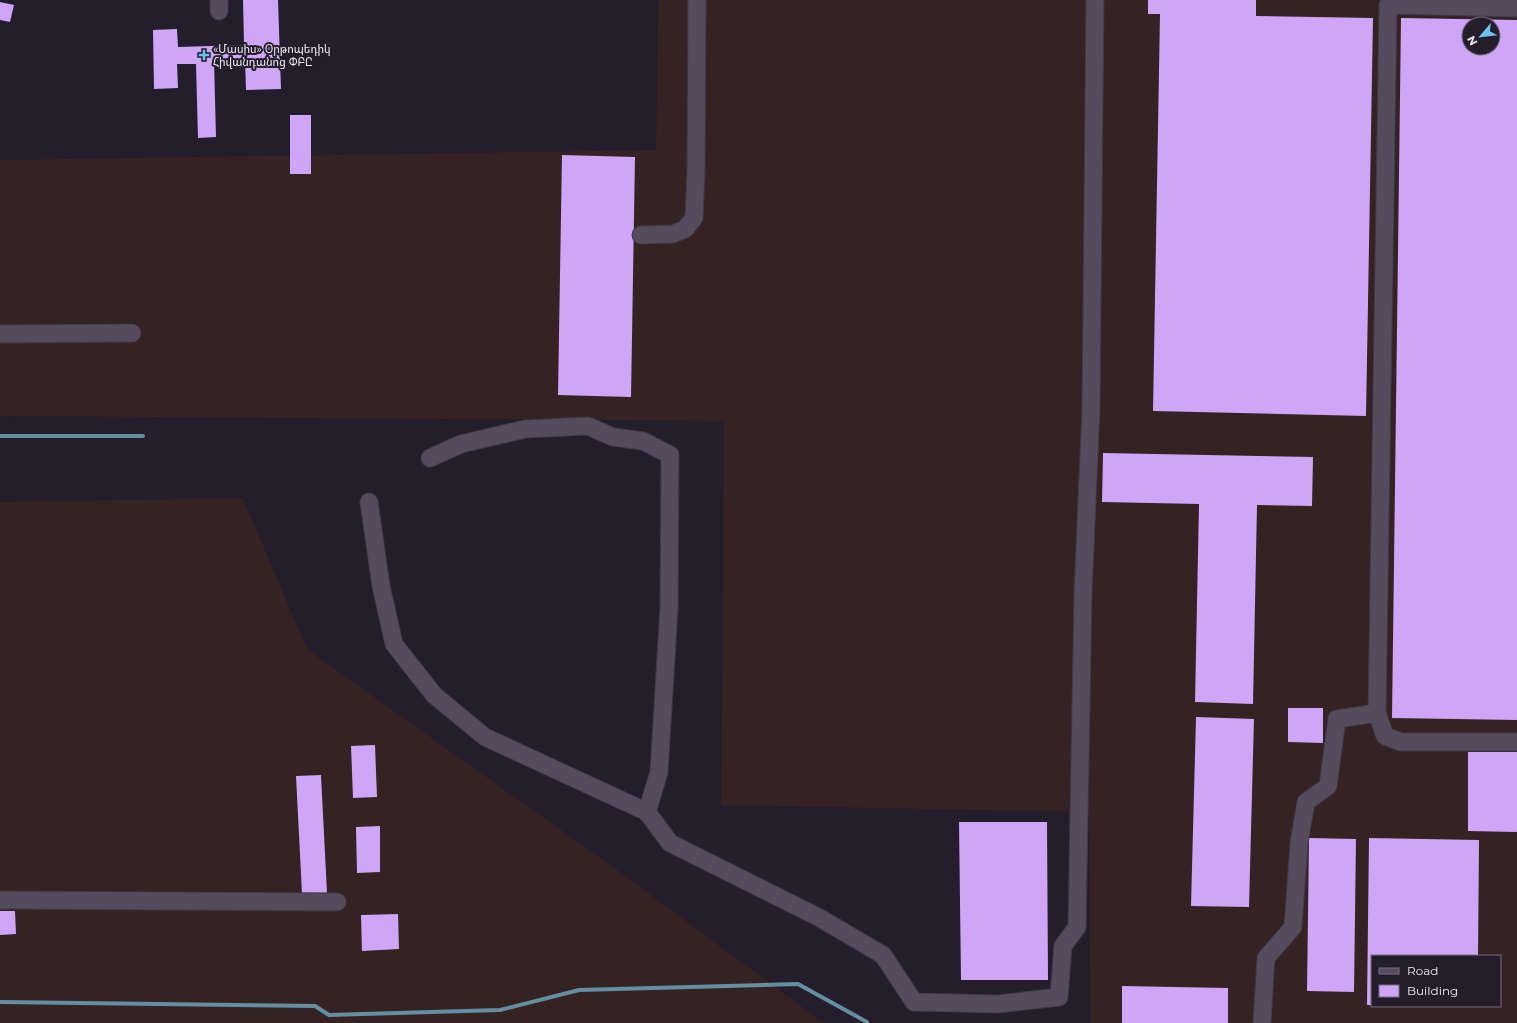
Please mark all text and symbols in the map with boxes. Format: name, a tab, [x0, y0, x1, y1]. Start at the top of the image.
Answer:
north arrow	[1461, 16, 1501, 56]
text: N	[1464, 33, 1480, 48]
place label: «Մասիս» Օրթոպեդիկ Հիվանդանոց ՓԲԸ	[213, 42, 331, 69]
marker: «Մասիս» Օրթոպեդիկ Հիվանդանոց ՓԲԸ	[198, 49, 210, 61]
legend	[1371, 955, 1501, 1007]
text: Road	[1407, 963, 1438, 978]
text: Building	[1407, 983, 1458, 998]

